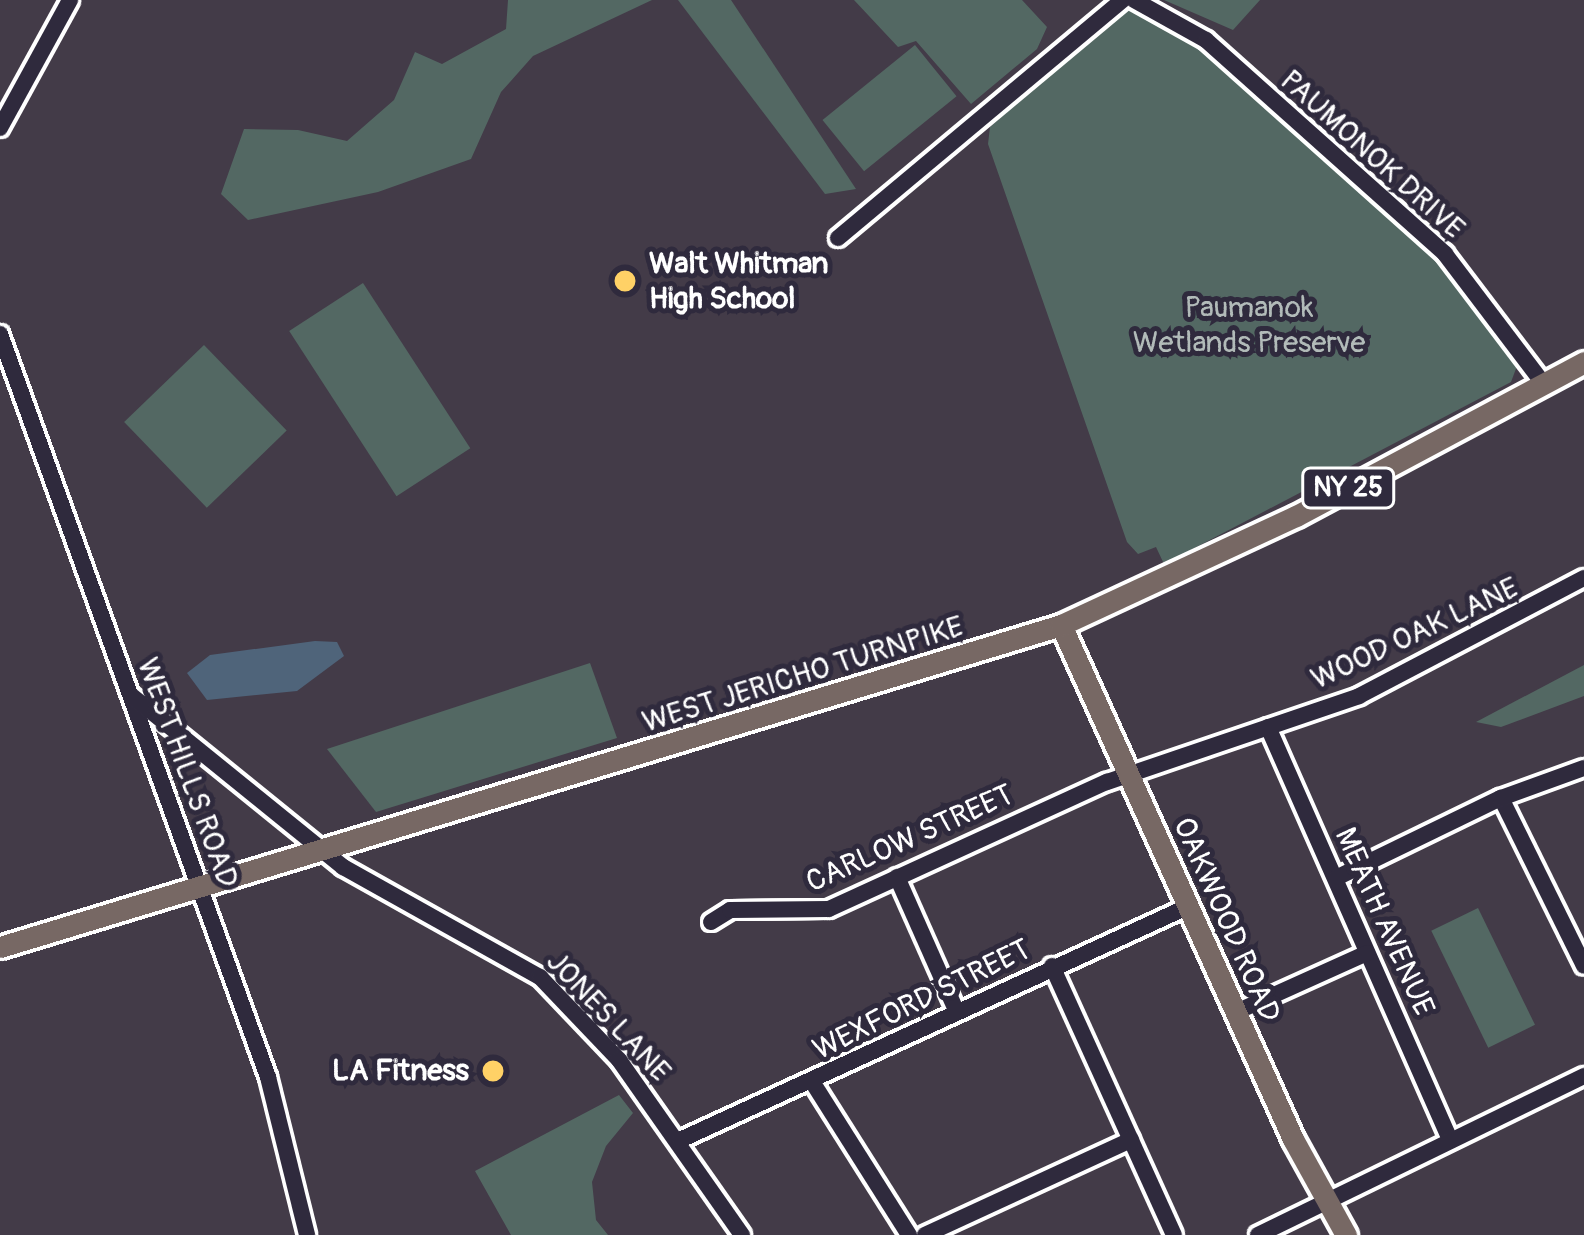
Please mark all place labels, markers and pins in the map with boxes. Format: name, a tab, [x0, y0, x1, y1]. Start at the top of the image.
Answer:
place label: Walt Whitman High School	[649, 246, 828, 316]
marker: Walt Whitman High School	[612, 268, 638, 294]
place label: LA Fitness	[332, 1053, 469, 1089]
marker: LA Fitness	[480, 1058, 506, 1084]

